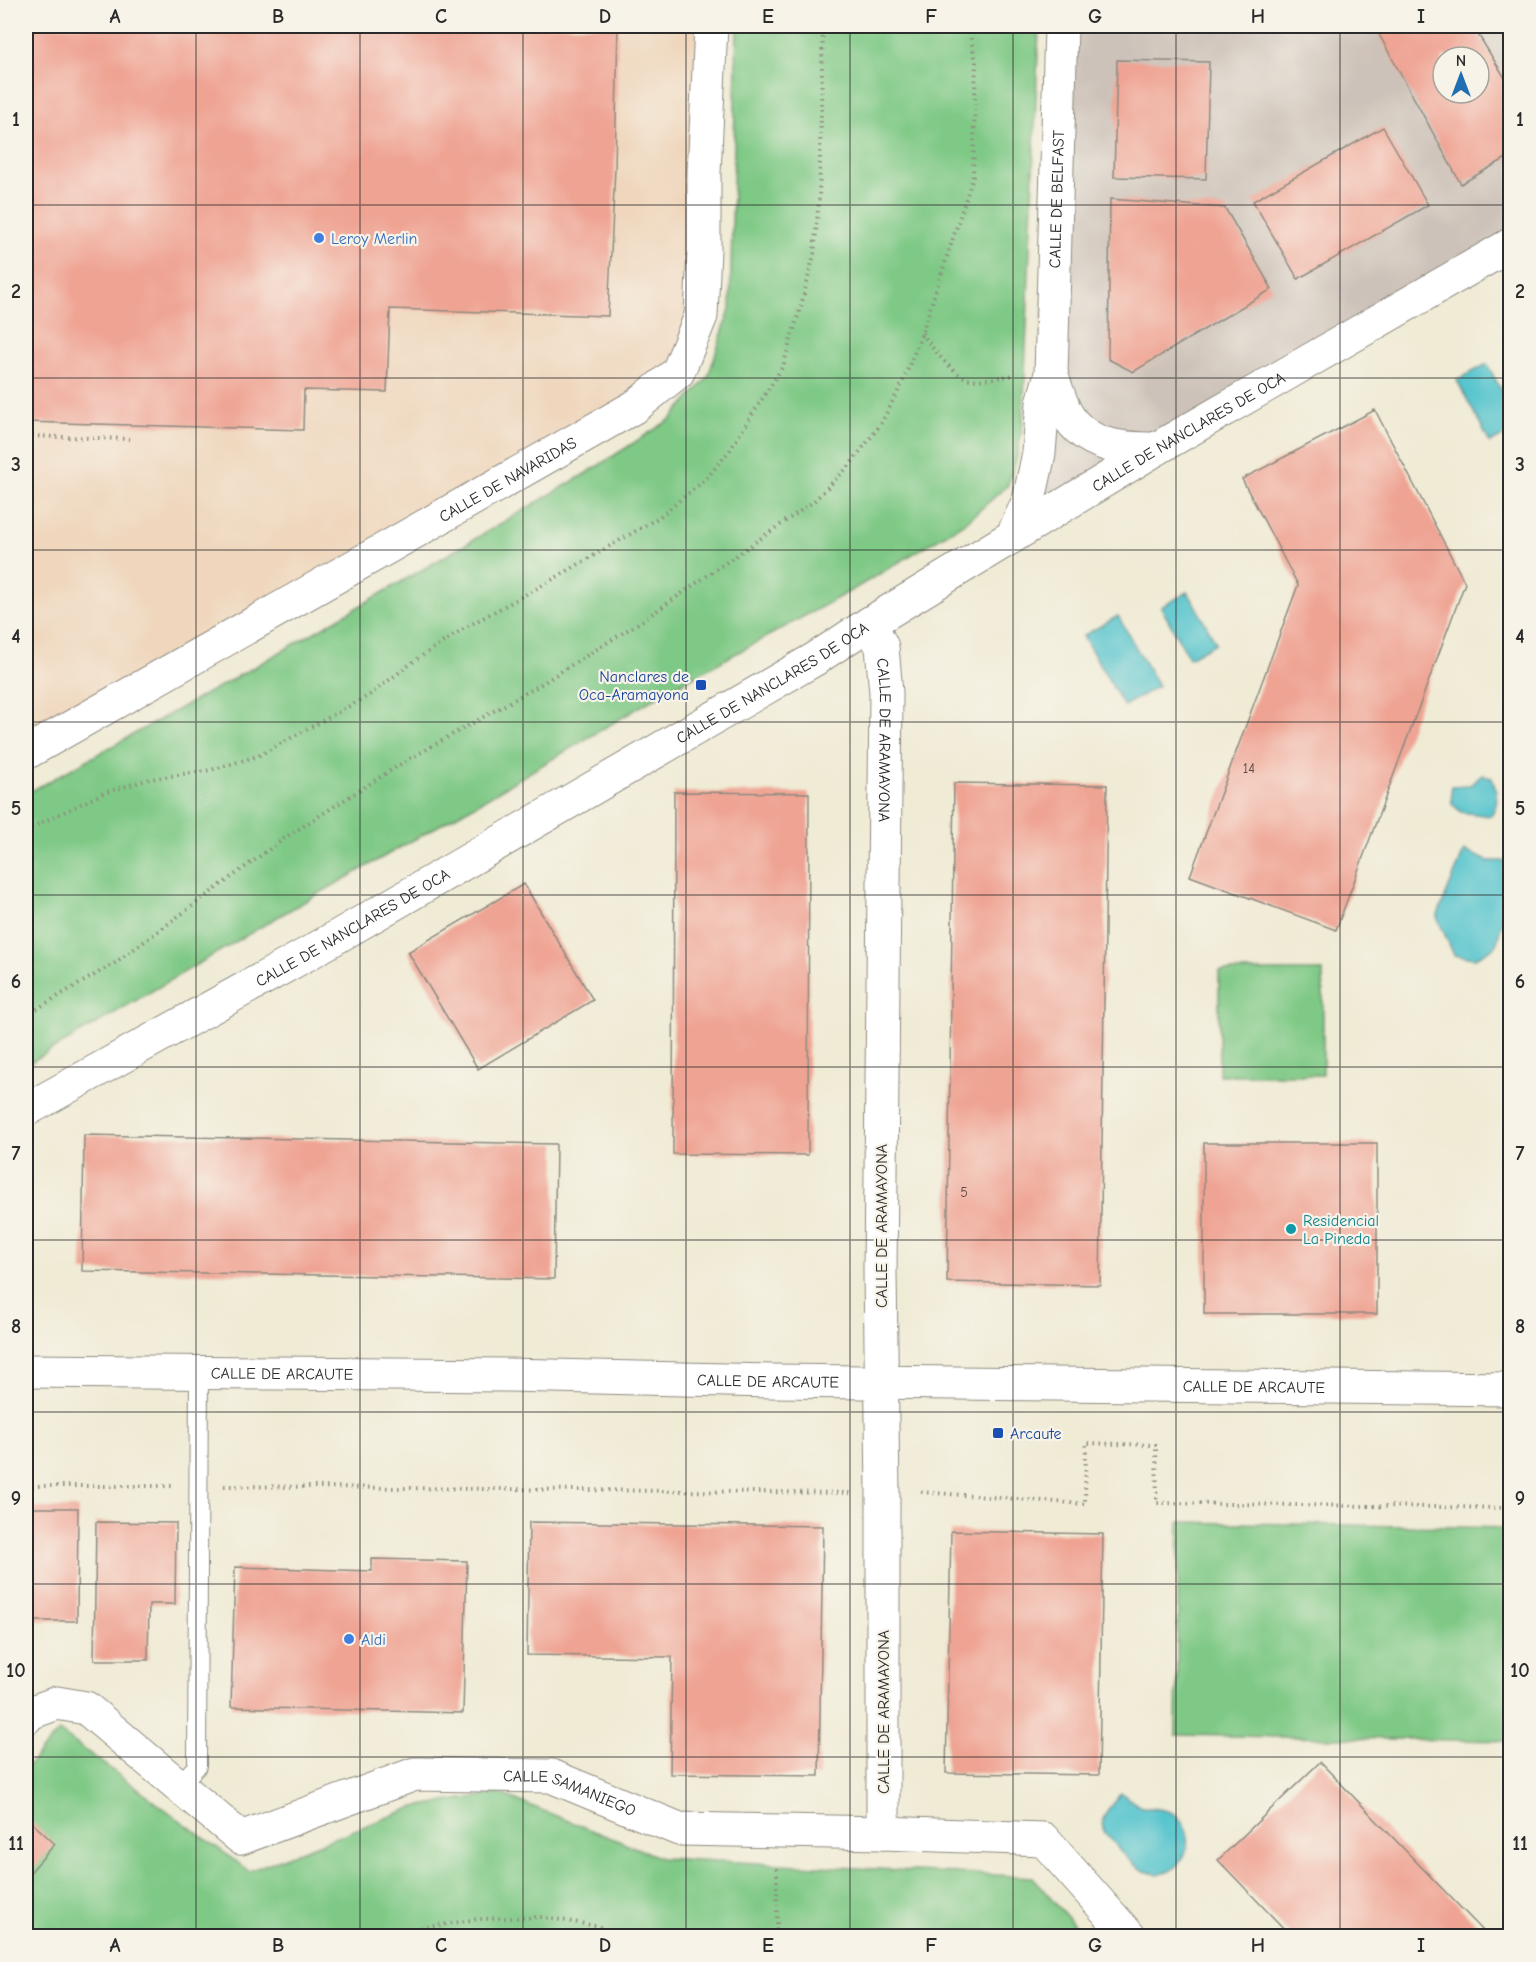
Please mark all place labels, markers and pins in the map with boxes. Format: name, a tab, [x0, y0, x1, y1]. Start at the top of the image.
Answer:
place label: Leroy Merlin	[331, 230, 417, 248]
marker: Leroy Merlin	[312, 231, 326, 245]
place label: Nanclares de Oca-Aramayona	[579, 668, 689, 704]
marker: Nanclares de Oca-Aramayona	[694, 678, 708, 692]
place label: Residencial La Pineda	[1303, 1212, 1379, 1248]
marker: Residencial La Pineda	[1284, 1222, 1298, 1236]
place label: Arcaute	[1010, 1425, 1061, 1443]
marker: Arcaute	[991, 1426, 1005, 1440]
place label: Aldi	[361, 1631, 386, 1649]
marker: Aldi	[342, 1632, 356, 1646]

